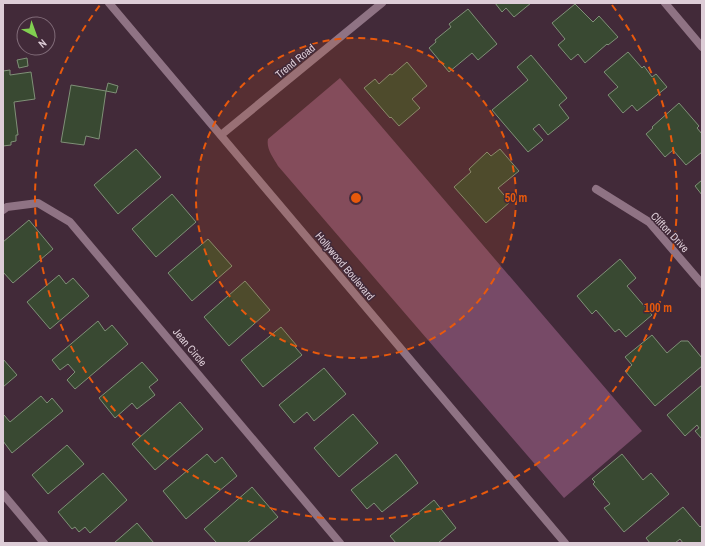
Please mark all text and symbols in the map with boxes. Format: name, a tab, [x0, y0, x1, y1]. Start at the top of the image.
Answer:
north arrow	[16, 16, 56, 56]
text: N	[36, 36, 50, 51]
street label: Trend Road	[272, 41, 318, 81]
text: 50 m	[505, 190, 527, 206]
centre of rings	[349, 191, 363, 205]
street label: Clifton Drive	[648, 209, 692, 255]
street label: Hollywood Boulevard	[312, 229, 378, 303]
text: 100 m	[644, 300, 672, 316]
street label: Jean Circle	[170, 325, 210, 369]

